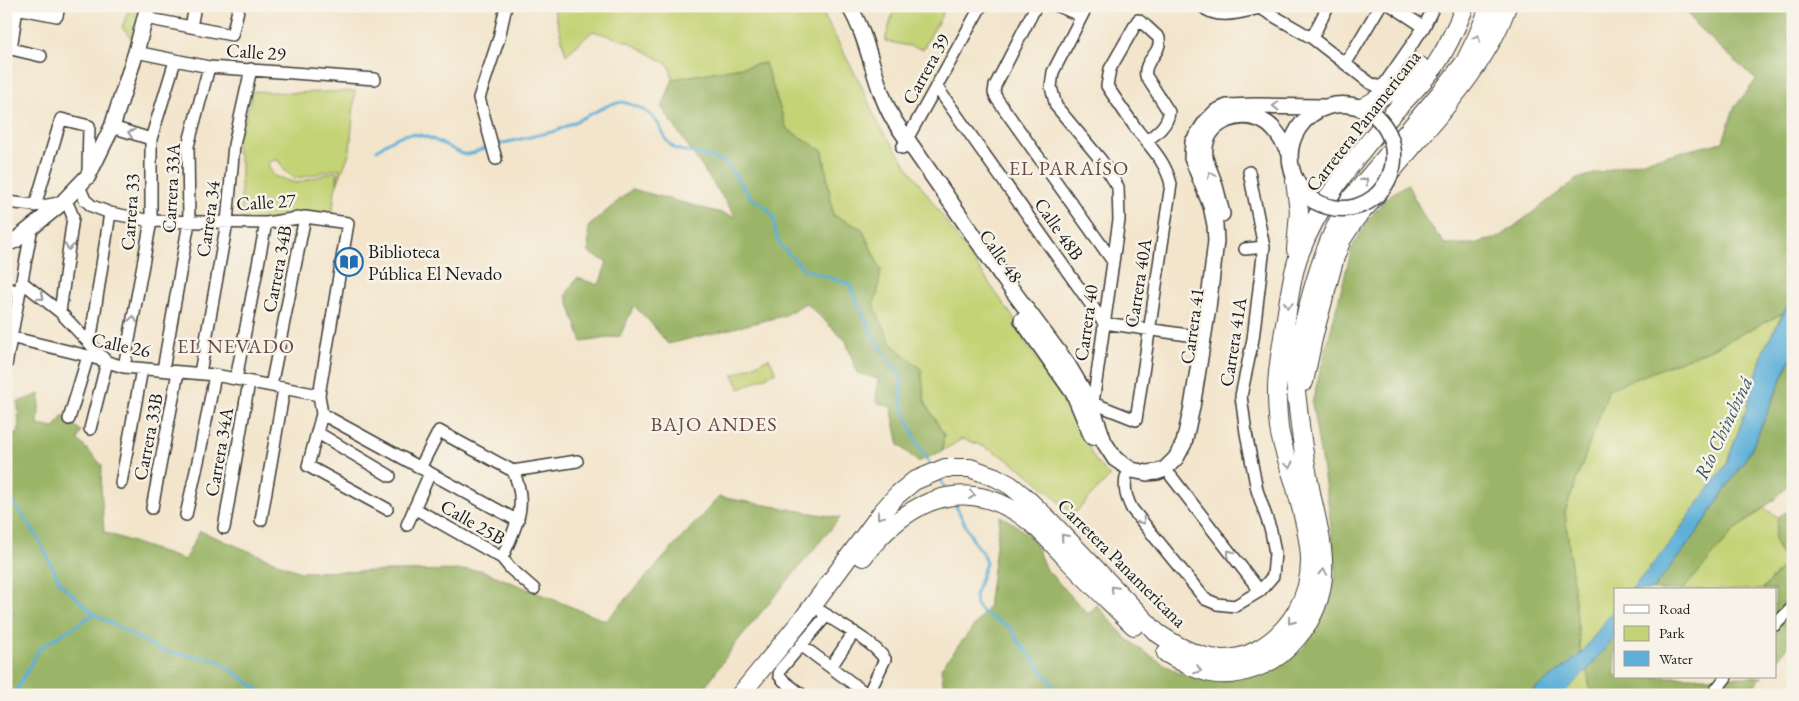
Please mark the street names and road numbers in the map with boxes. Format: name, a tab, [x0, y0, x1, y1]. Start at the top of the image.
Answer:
street label: Carrera 39	[896, 29, 956, 109]
street label: Calle 29	[225, 37, 287, 67]
street label: Carretera Panamericana	[1300, 45, 1426, 197]
street label: Carrera 33A	[156, 141, 186, 234]
street label: Carrera 33	[115, 173, 145, 251]
street label: Carrera 34	[190, 178, 226, 259]
street label: Calle 27	[235, 187, 297, 217]
street label: Calle 48B	[1028, 193, 1090, 265]
street label: Carrera 34B	[256, 223, 298, 315]
street label: Calle 48	[974, 224, 1028, 288]
street label: Carrera 40A	[1119, 236, 1158, 330]
street label: Carrera 40	[1068, 283, 1104, 363]
street label: Carrera 41	[1174, 286, 1210, 366]
street label: Carrera 41A	[1214, 295, 1253, 389]
street label: Calle 26	[89, 327, 153, 363]
street label: Carrera 33B	[127, 391, 169, 483]
street label: Carrera 34A	[199, 405, 239, 499]
street label: Calle 25B	[436, 493, 510, 551]
street label: Carretera Panamericana	[1052, 493, 1192, 633]

